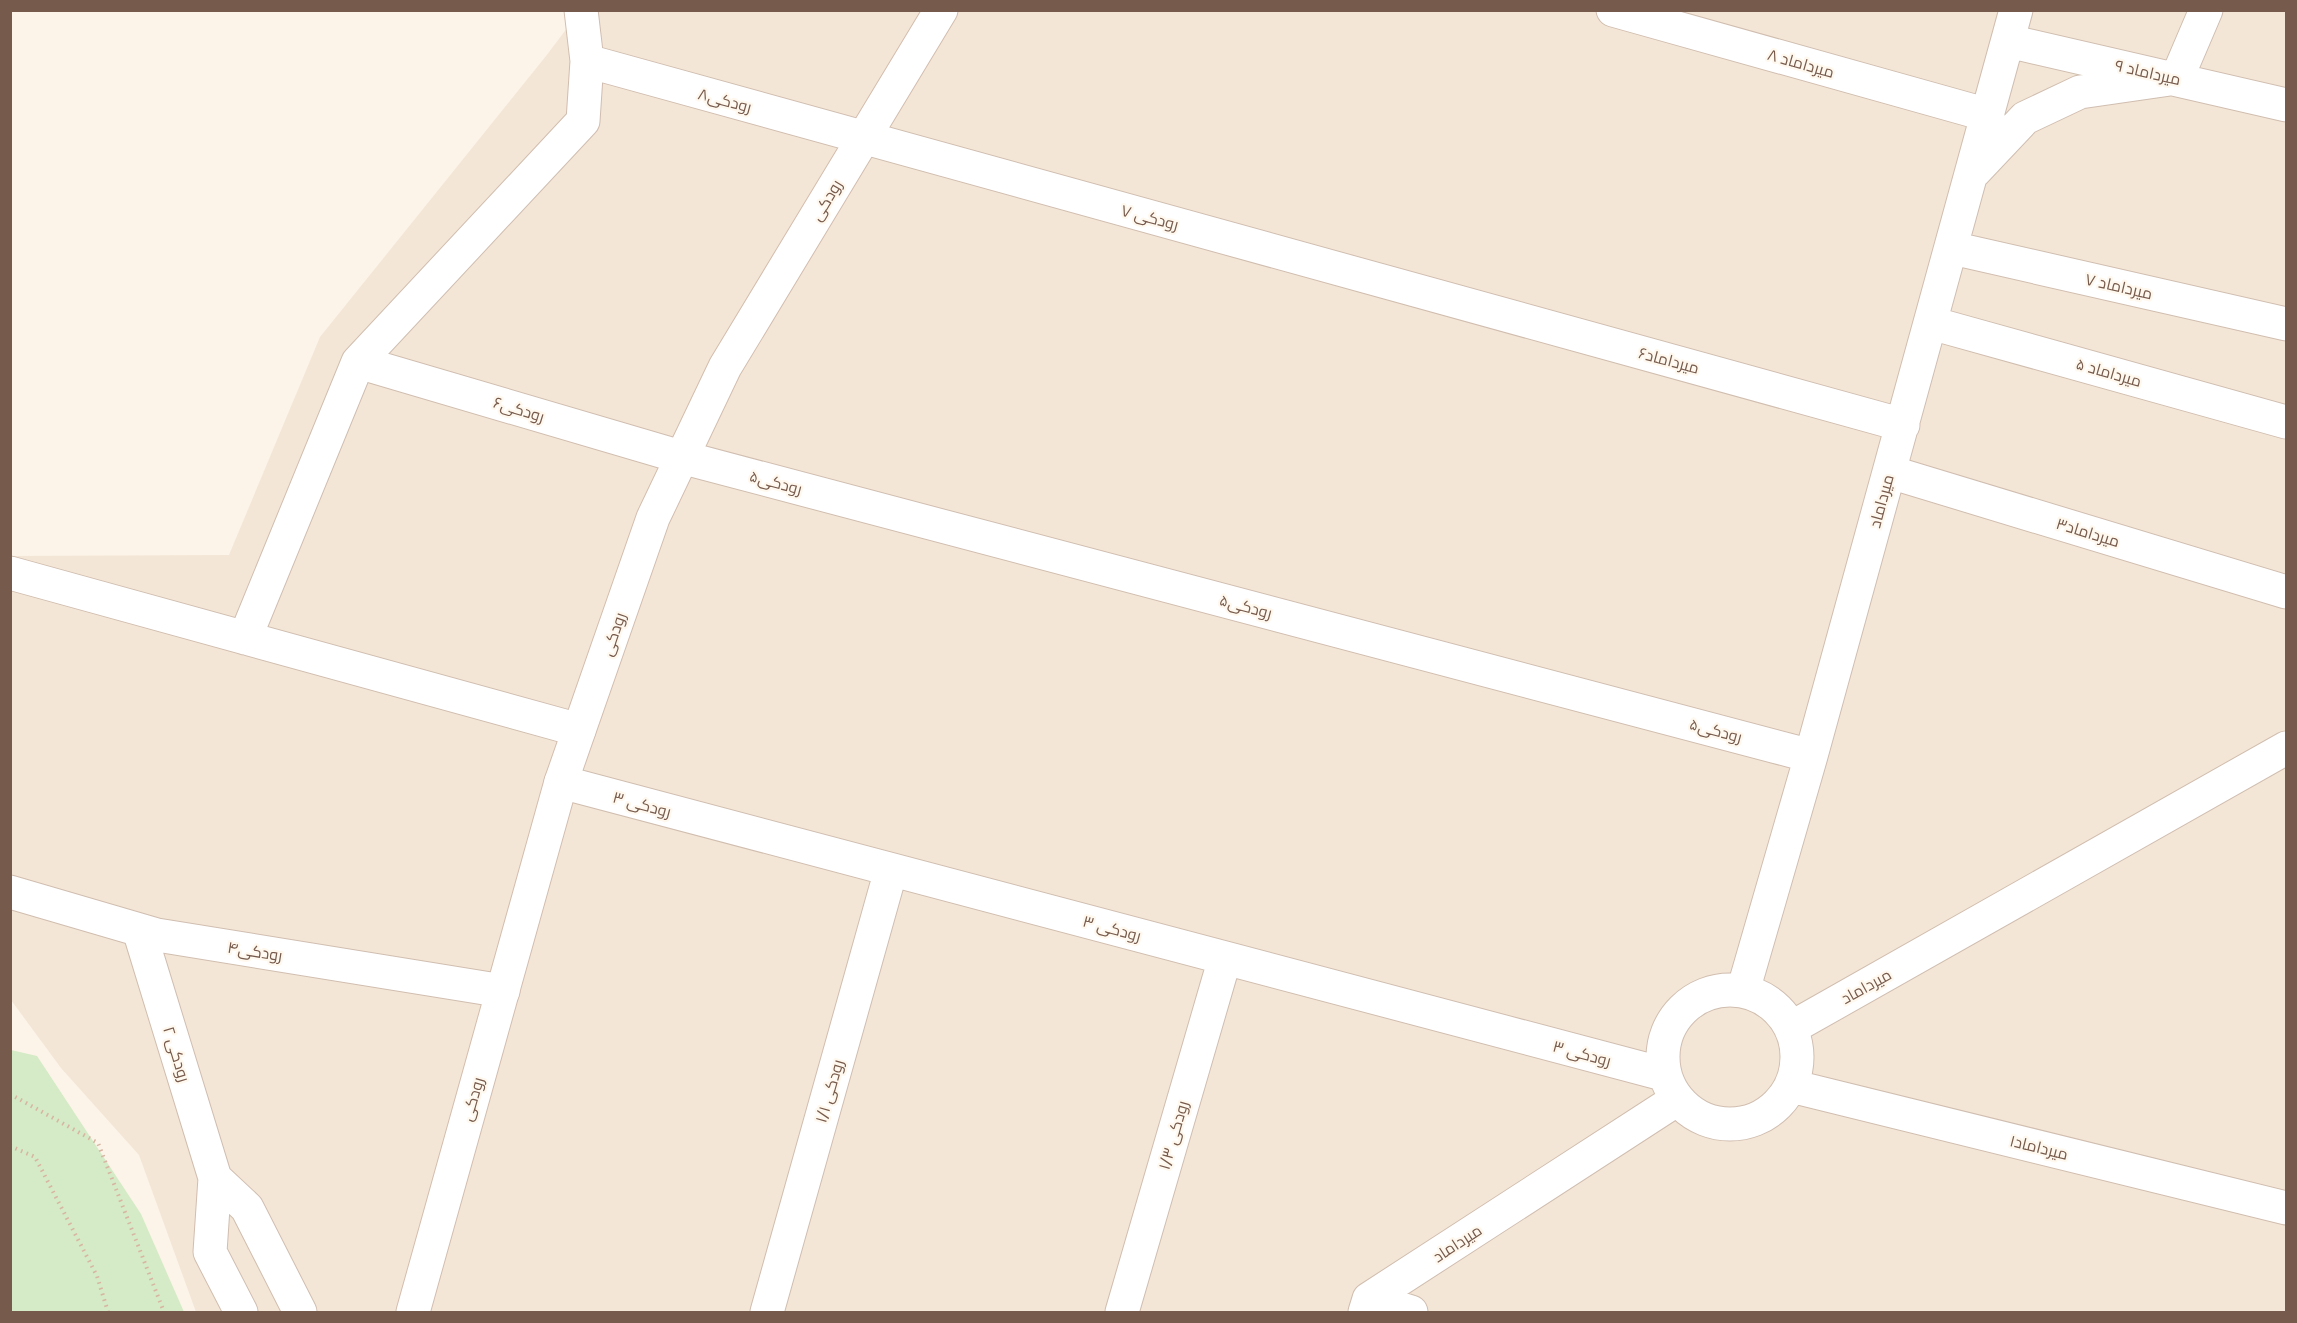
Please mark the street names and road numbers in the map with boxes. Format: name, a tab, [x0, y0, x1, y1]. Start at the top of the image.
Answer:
street label: میرداماد ۸	[1765, 45, 1836, 82]
street label: میرداماد ۹	[2113, 56, 2183, 89]
street label: رودکی۸	[696, 84, 754, 118]
street label: رودکی	[807, 176, 847, 225]
street label: رودکی ۷	[1119, 201, 1181, 235]
street label: میرداماد ۷	[2083, 270, 2154, 303]
street label: میرداماد۶	[1636, 343, 1701, 378]
street label: میرداماد ۵	[2074, 354, 2144, 391]
street label: رودکی۶	[491, 393, 547, 427]
street label: رودکی۵	[747, 466, 804, 500]
street label: میرداماد	[1865, 472, 1898, 530]
street label: میرداماد۳	[2054, 514, 2122, 551]
street label: رودکی۵	[1217, 590, 1274, 624]
street label: رودکی	[597, 610, 631, 659]
street label: رودکی۵	[1687, 714, 1744, 748]
street label: رودکی ۳	[610, 788, 673, 822]
street label: رودکی ۳	[1080, 912, 1143, 946]
street label: رودکی۴	[226, 938, 284, 966]
street label: میرداماد	[1838, 965, 1895, 1008]
street label: رودکی ۲	[158, 1024, 194, 1085]
street label: رودکی ۳	[1550, 1037, 1613, 1071]
street label: رودکی ۱/۱	[811, 1057, 849, 1125]
street label: رودکی	[457, 1075, 489, 1124]
street label: رودکی ۱/۳	[1155, 1099, 1193, 1172]
street label: میرداماد۱	[2008, 1131, 2070, 1164]
street label: میرداماد	[1429, 1221, 1485, 1266]

